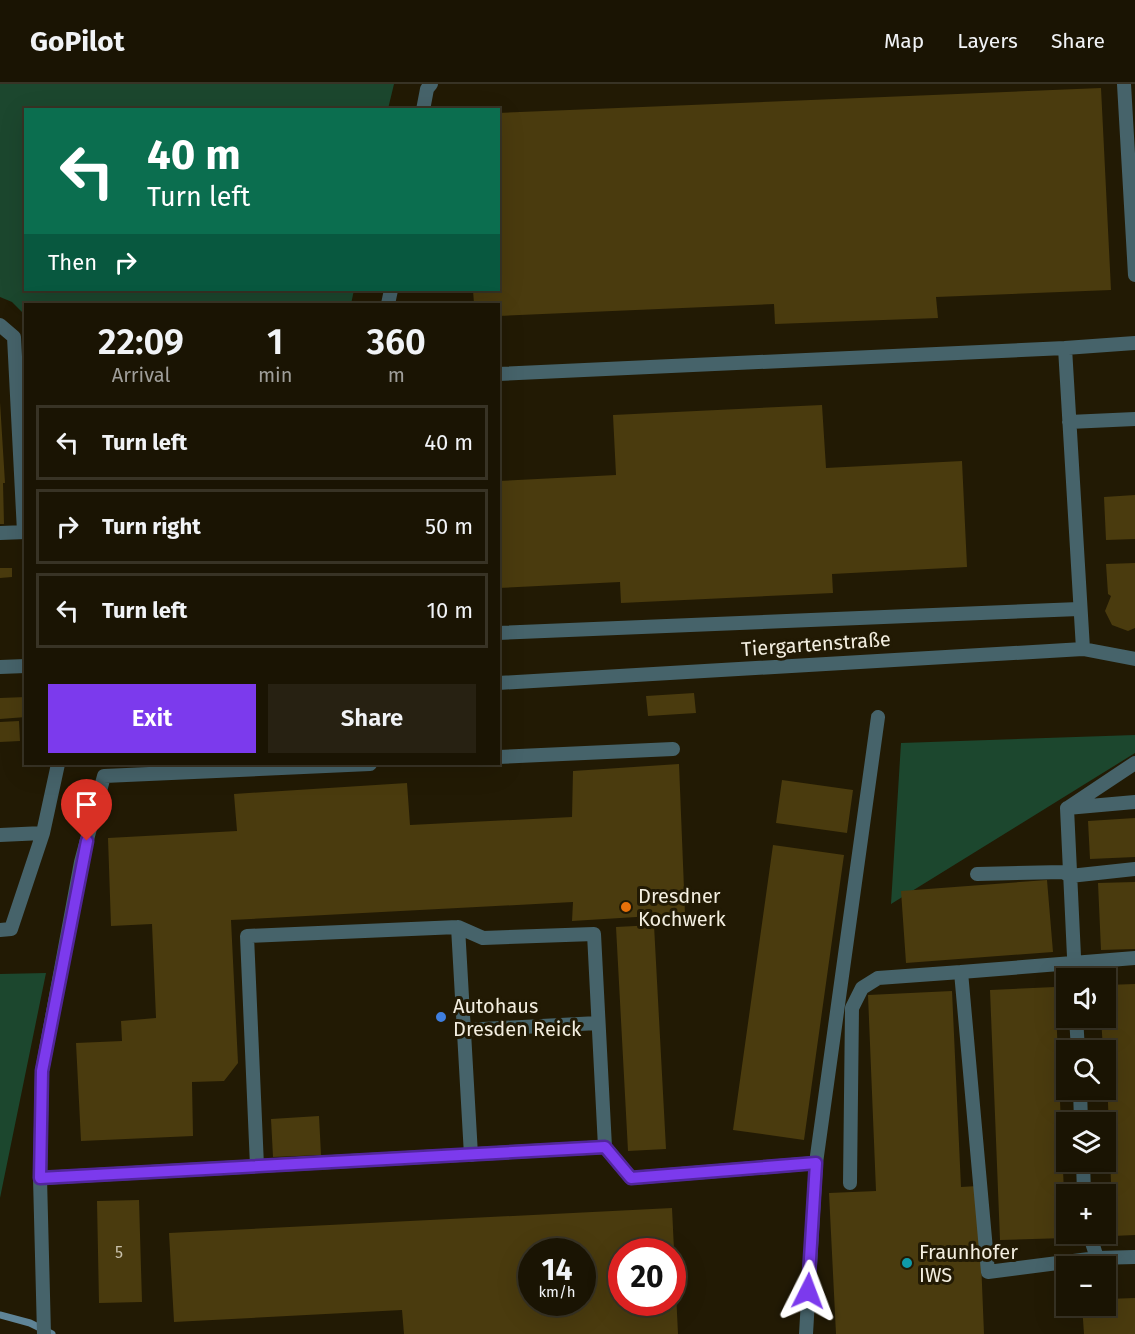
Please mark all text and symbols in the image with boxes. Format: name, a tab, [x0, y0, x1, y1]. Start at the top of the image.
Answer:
text: GoPilot	[30, 25, 124, 58]
text: Map	[884, 28, 924, 54]
text: Layers	[957, 28, 1018, 54]
text: Share	[1051, 28, 1105, 54]
text: 40 m	[147, 130, 241, 180]
icon: left	[48, 132, 126, 210]
text: Turn left	[147, 181, 250, 213]
icon: right	[109, 246, 142, 279]
text: Then	[48, 249, 97, 276]
text: 22:09	[98, 320, 184, 364]
text: 1	[267, 320, 283, 364]
text: 360	[367, 320, 426, 364]
text: Arrival	[112, 363, 170, 387]
text: min	[258, 363, 292, 387]
text: m	[388, 363, 405, 387]
icon: left	[51, 426, 84, 459]
text: Turn left	[102, 429, 187, 456]
text: 40 m	[424, 429, 473, 456]
icon: right	[51, 510, 84, 543]
text: Turn right	[102, 513, 201, 540]
text: 50 m	[425, 513, 473, 540]
icon: left	[51, 594, 84, 627]
text: Turn left	[102, 597, 187, 624]
text: 10 m	[427, 597, 473, 624]
street label: Tiergartenstraße	[741, 627, 891, 661]
button: Exit	[48, 684, 256, 753]
button: Share	[268, 684, 476, 753]
pin	[61, 779, 112, 841]
icon: arrive	[70, 788, 103, 821]
place label: Dresdner Kochwerk	[638, 884, 726, 931]
marker: Dresdner Kochwerk	[619, 900, 633, 914]
map controls	[1056, 968, 1116, 1316]
button: sound	[1056, 968, 1116, 1028]
place label: Autohaus Dresden Reick	[453, 994, 582, 1041]
marker: Autohaus Dresden Reick	[434, 1010, 448, 1024]
button: search	[1056, 1040, 1116, 1100]
button: layers	[1056, 1112, 1116, 1172]
button: +	[1056, 1184, 1116, 1244]
speed limit sign: 20	[608, 1238, 686, 1316]
place label: Fraunhofer IWS	[919, 1240, 1018, 1287]
house number: 5	[115, 1243, 123, 1262]
text: 14	[542, 1252, 572, 1288]
marker: Fraunhofer IWS	[900, 1256, 914, 1270]
button: −	[1056, 1256, 1116, 1316]
position arrow	[776, 1259, 840, 1323]
text: km/h	[538, 1283, 576, 1301]

